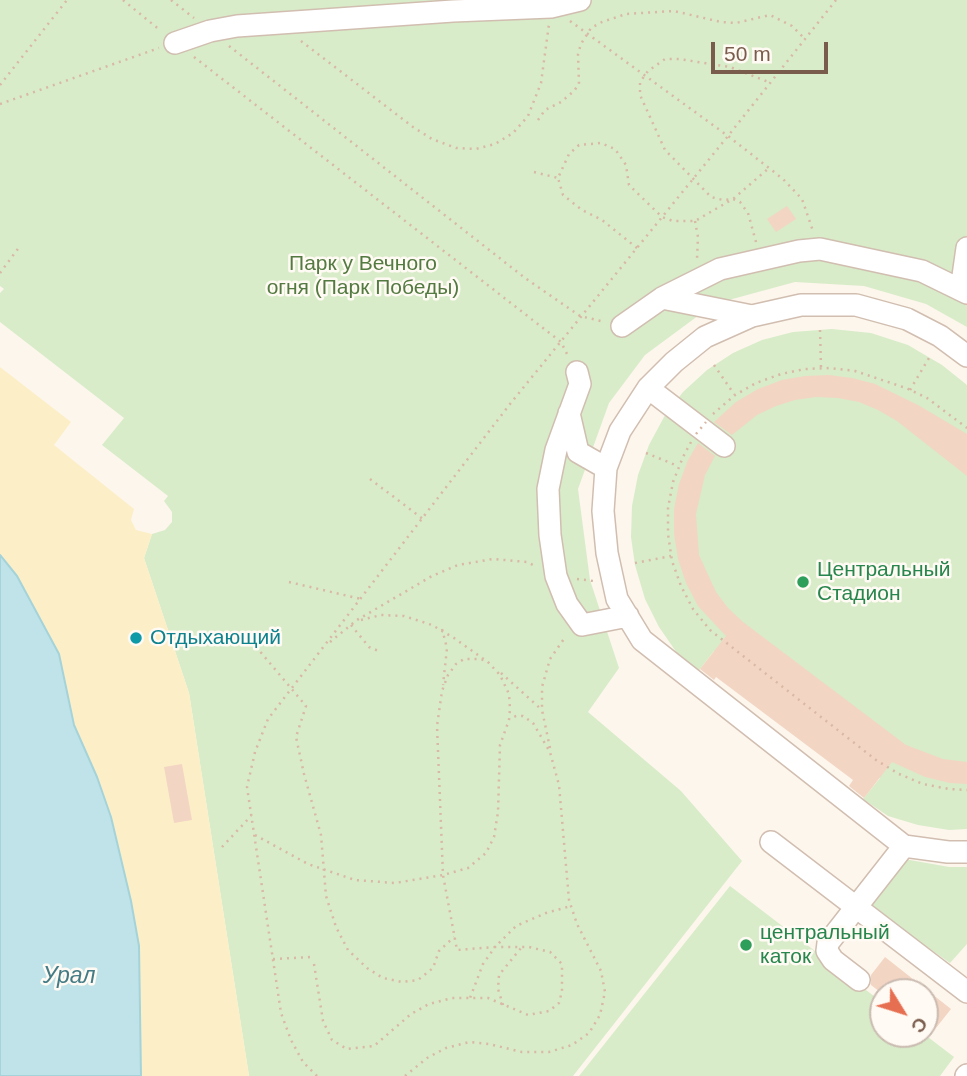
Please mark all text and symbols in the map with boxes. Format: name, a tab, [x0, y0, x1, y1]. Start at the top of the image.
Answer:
scale bar	[715, 28, 832, 72]
text: 50 m	[724, 42, 771, 65]
park label: Парк у Вечного огня (Парк Победы)	[267, 251, 459, 301]
place label: Центральный Стадион	[817, 557, 950, 607]
marker: Центральный Стадион	[795, 574, 811, 590]
place label: Отдыхающий	[150, 625, 281, 651]
marker: Отдыхающий	[128, 630, 144, 646]
place label: центральный каток	[760, 920, 890, 970]
marker: центральный каток	[738, 937, 754, 953]
water label: Урал	[43, 963, 95, 991]
north arrow	[869, 978, 939, 1048]
text: С	[907, 1013, 932, 1037]

